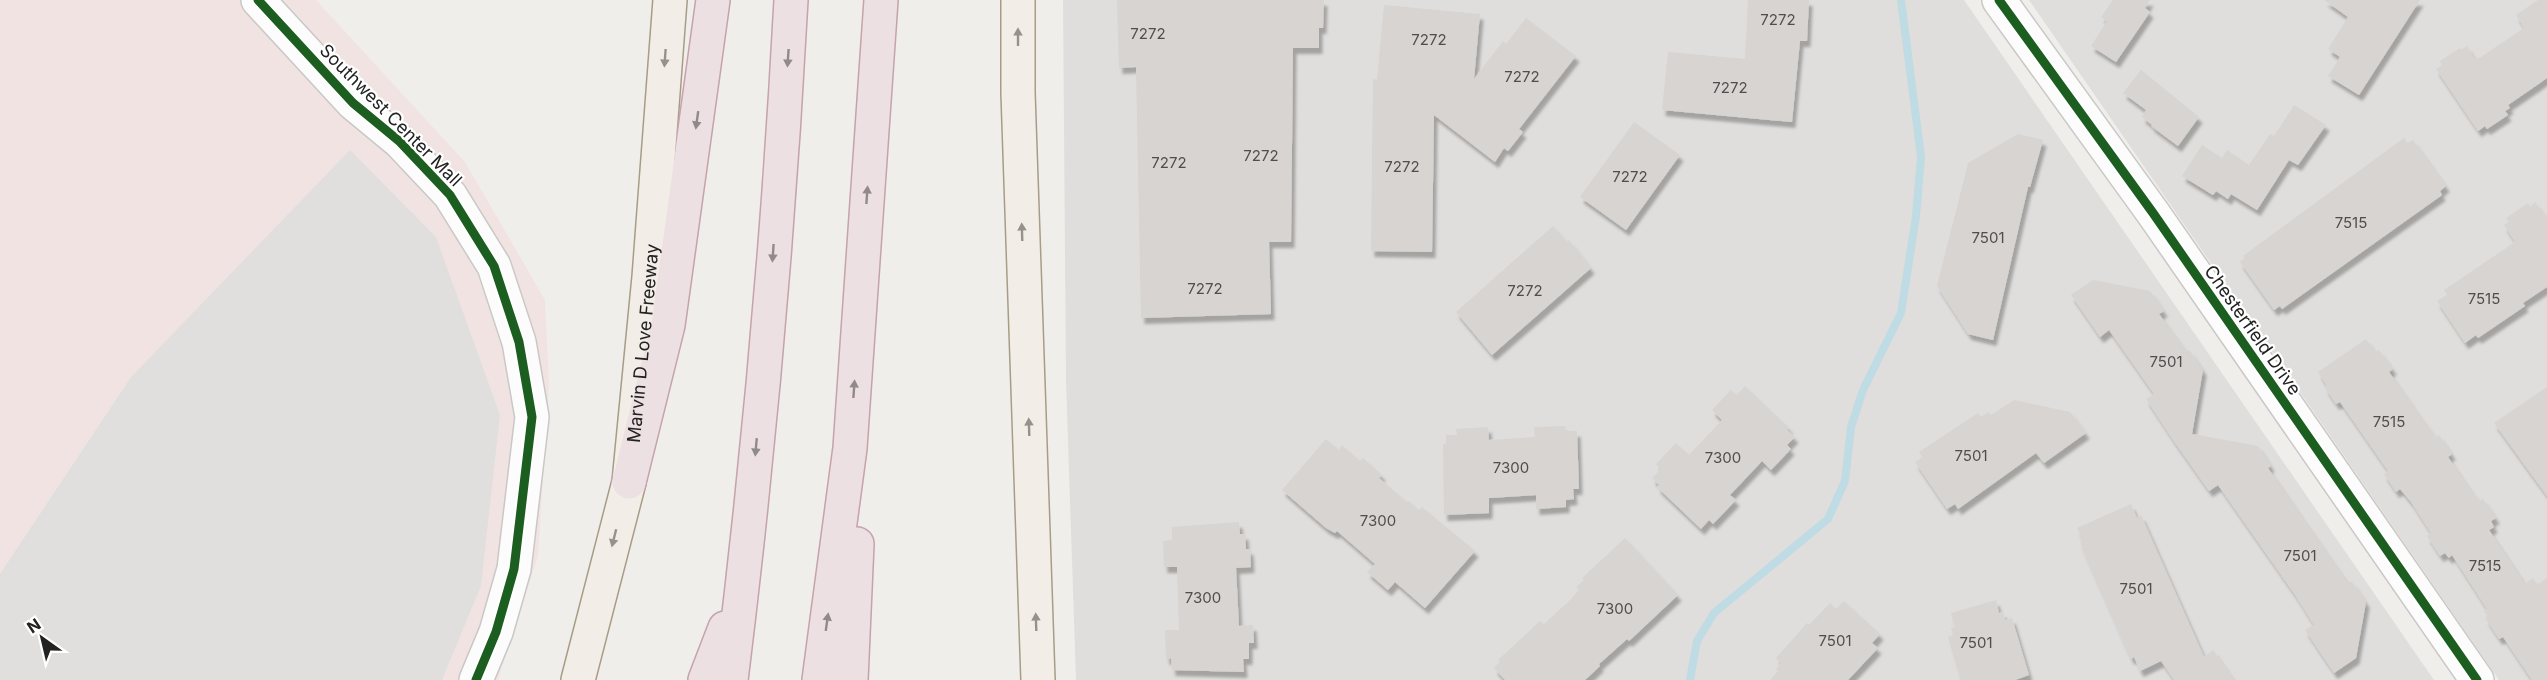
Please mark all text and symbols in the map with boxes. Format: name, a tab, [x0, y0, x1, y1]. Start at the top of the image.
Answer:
house number: 7272	[1760, 10, 1796, 29]
house number: 7272	[1130, 24, 1166, 43]
one-way arrow	[1013, 27, 1023, 46]
house number: 7272	[1411, 30, 1447, 49]
street label: Southwest Center Mall	[316, 40, 466, 190]
one-way arrow	[661, 49, 670, 68]
one-way arrow	[783, 49, 793, 68]
house number: 7272	[1504, 67, 1540, 86]
house number: 7272	[1712, 78, 1748, 97]
one-way arrow	[692, 111, 701, 130]
house number: 7272	[1243, 146, 1279, 165]
house number: 7272	[1151, 153, 1187, 172]
house number: 7272	[1384, 157, 1420, 176]
house number: 7272	[1612, 167, 1648, 186]
one-way arrow	[863, 185, 872, 204]
house number: 7515	[2335, 213, 2367, 232]
one-way arrow	[1018, 222, 1027, 241]
house number: 7501	[1971, 228, 2005, 247]
street label: Marvin D Love Freeway	[622, 243, 662, 443]
one-way arrow	[768, 243, 778, 262]
street label: Chesterfield Drive	[2200, 261, 2306, 399]
house number: 7272	[1187, 279, 1223, 298]
house number: 7272	[1507, 281, 1543, 300]
house number: 7515	[2468, 289, 2500, 308]
house number: 7501	[2149, 352, 2183, 371]
one-way arrow	[850, 380, 859, 399]
house number: 7515	[2373, 412, 2405, 431]
one-way arrow	[1025, 417, 1034, 436]
one-way arrow	[751, 438, 761, 457]
house number: 7501	[1954, 446, 1988, 465]
house number: 7300	[1705, 448, 1741, 467]
house number: 7300	[1493, 458, 1529, 477]
house number: 7300	[1360, 511, 1396, 530]
one-way arrow	[609, 529, 619, 548]
house number: 7501	[2283, 546, 2317, 565]
house number: 7515	[2469, 556, 2501, 575]
house number: 7501	[2119, 579, 2153, 598]
house number: 7300	[1185, 588, 1221, 607]
house number: 7300	[1597, 599, 1633, 618]
north arrow	[12, 608, 72, 668]
one-way arrow	[822, 612, 832, 631]
one-way arrow	[1032, 612, 1041, 631]
text: N	[23, 614, 44, 637]
house number: 7501	[1818, 631, 1852, 650]
house number: 7501	[1959, 633, 1993, 652]

